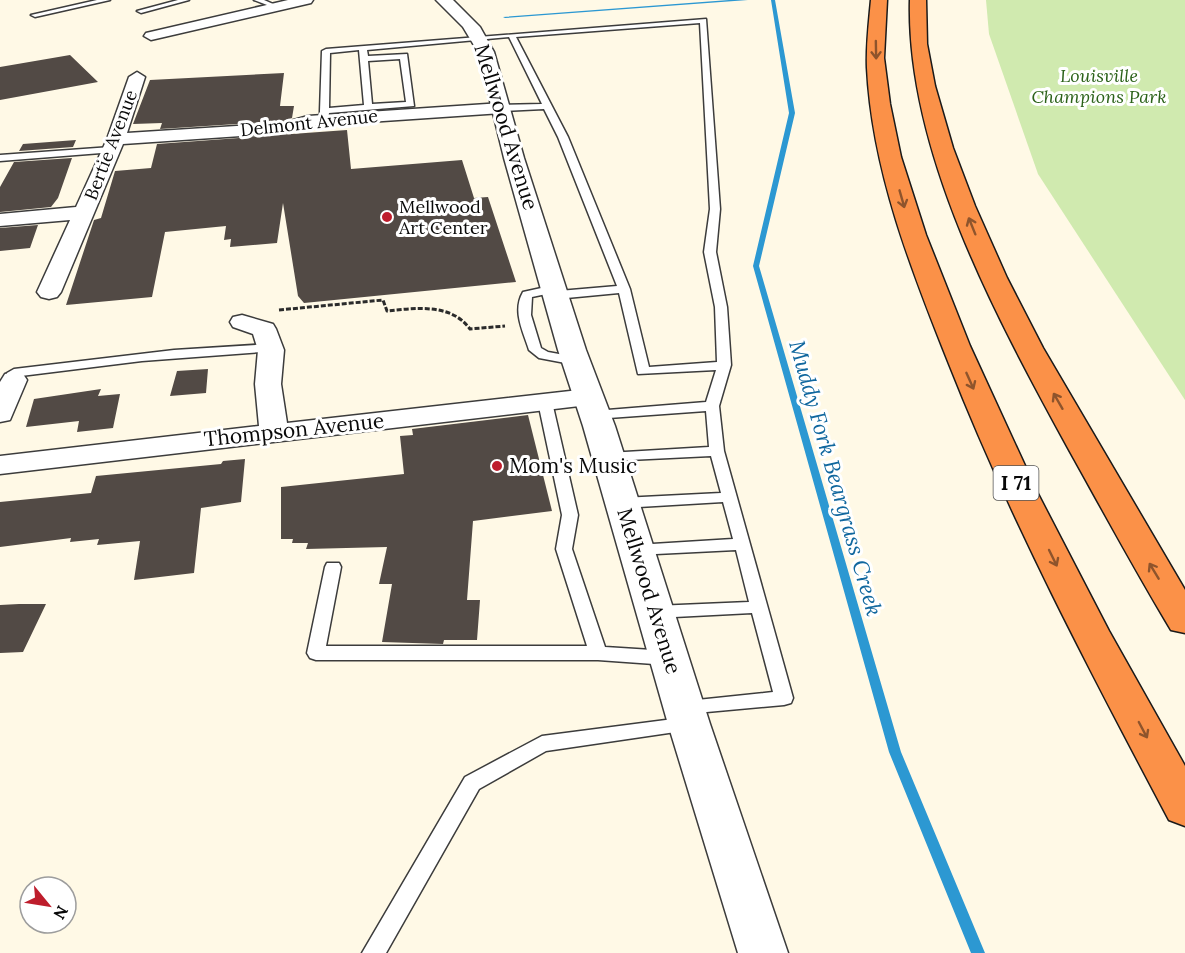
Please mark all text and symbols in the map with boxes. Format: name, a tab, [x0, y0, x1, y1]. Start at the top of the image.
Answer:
one-way arrow	[870, 40, 882, 60]
street label: Mellwood Avenue	[468, 41, 545, 213]
park label: Louisville Champions Park	[1031, 64, 1167, 108]
street label: Bertie Avenue	[79, 86, 142, 203]
street label: Delmont Avenue	[239, 104, 379, 141]
one-way arrow	[897, 189, 908, 208]
place label: Mellwood Art Center	[398, 195, 488, 239]
marker: Mellwood Art Center	[380, 210, 394, 224]
one-way arrow	[966, 217, 977, 236]
water label: Muddy Fork Beargrass Creek	[783, 337, 889, 619]
one-way arrow	[965, 372, 976, 390]
one-way arrow	[1051, 393, 1063, 410]
street label: Thompson Avenue	[202, 407, 385, 452]
place label: Mom's Music	[509, 452, 637, 479]
marker: Mom's Music	[490, 459, 504, 473]
road number: I 71	[994, 466, 1038, 500]
street label: Mellwood Avenue	[611, 505, 688, 677]
one-way arrow	[1047, 548, 1059, 566]
one-way arrow	[1148, 563, 1160, 580]
one-way arrow	[1138, 721, 1149, 739]
north arrow	[18, 875, 78, 935]
text: N	[49, 902, 73, 923]

